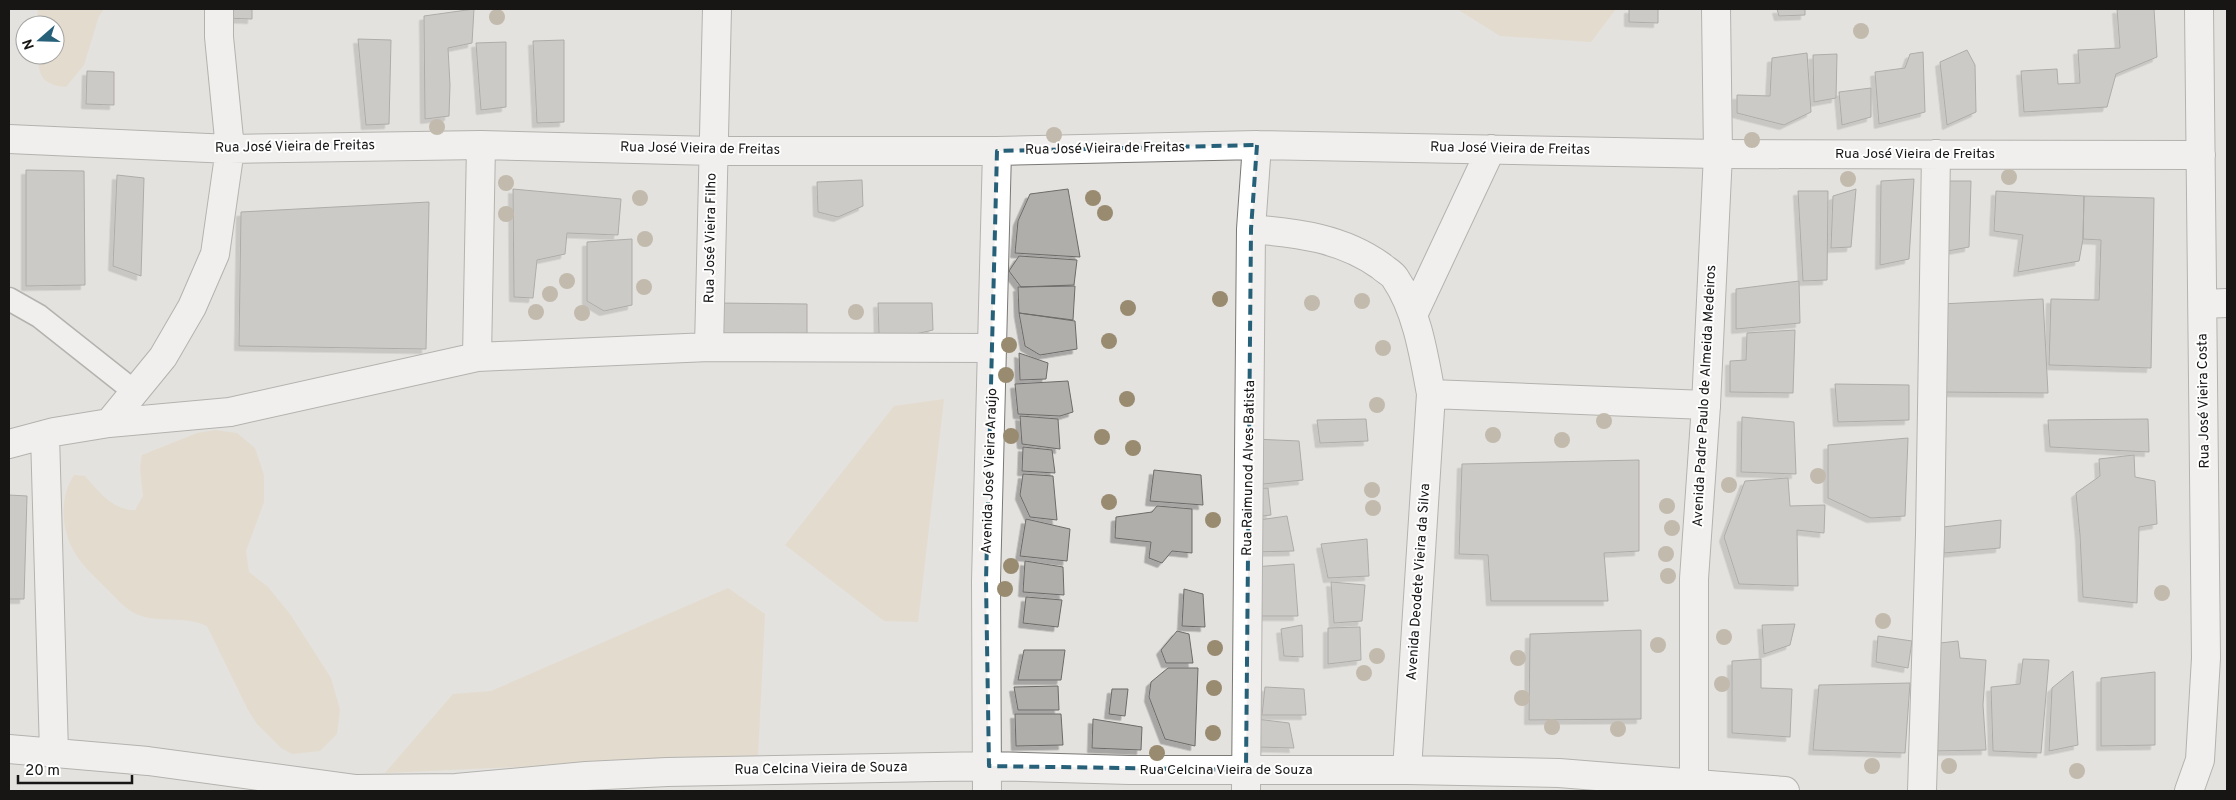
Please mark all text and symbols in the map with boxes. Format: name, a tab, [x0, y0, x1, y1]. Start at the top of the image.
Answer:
north arrow	[15, 15, 65, 65]
text: N	[19, 36, 39, 52]
street label: Rua José Vieira de Freitas	[215, 137, 375, 157]
street label: Rua José Vieira de Freitas	[620, 139, 780, 159]
street label: Rua José Vieira de Freitas	[1025, 139, 1185, 159]
street label: Rua José Vieira de Freitas	[1430, 139, 1590, 159]
street label: Rua José Vieira de Freitas	[1835, 146, 1995, 163]
street label: Rua José Vieira Filho	[701, 173, 721, 303]
street label: Avenida Padre Paulo de Almeida Medeiros	[1690, 265, 1720, 527]
street label: Rua José Vieira Costa	[2194, 333, 2214, 469]
street label: Rua Raimunod Alves Batista	[1239, 380, 1259, 556]
street label: Avenida José Vieira Araújo	[979, 388, 1001, 554]
street label: Avenida Deodete Vieira da Silva	[1404, 483, 1434, 681]
scale bar	[18, 752, 131, 784]
street label: Rua Celcina Vieira de Souza	[734, 759, 908, 779]
text: 20 m	[25, 762, 60, 781]
street label: Rua Celcina Vieira de Souza	[1139, 762, 1313, 779]

